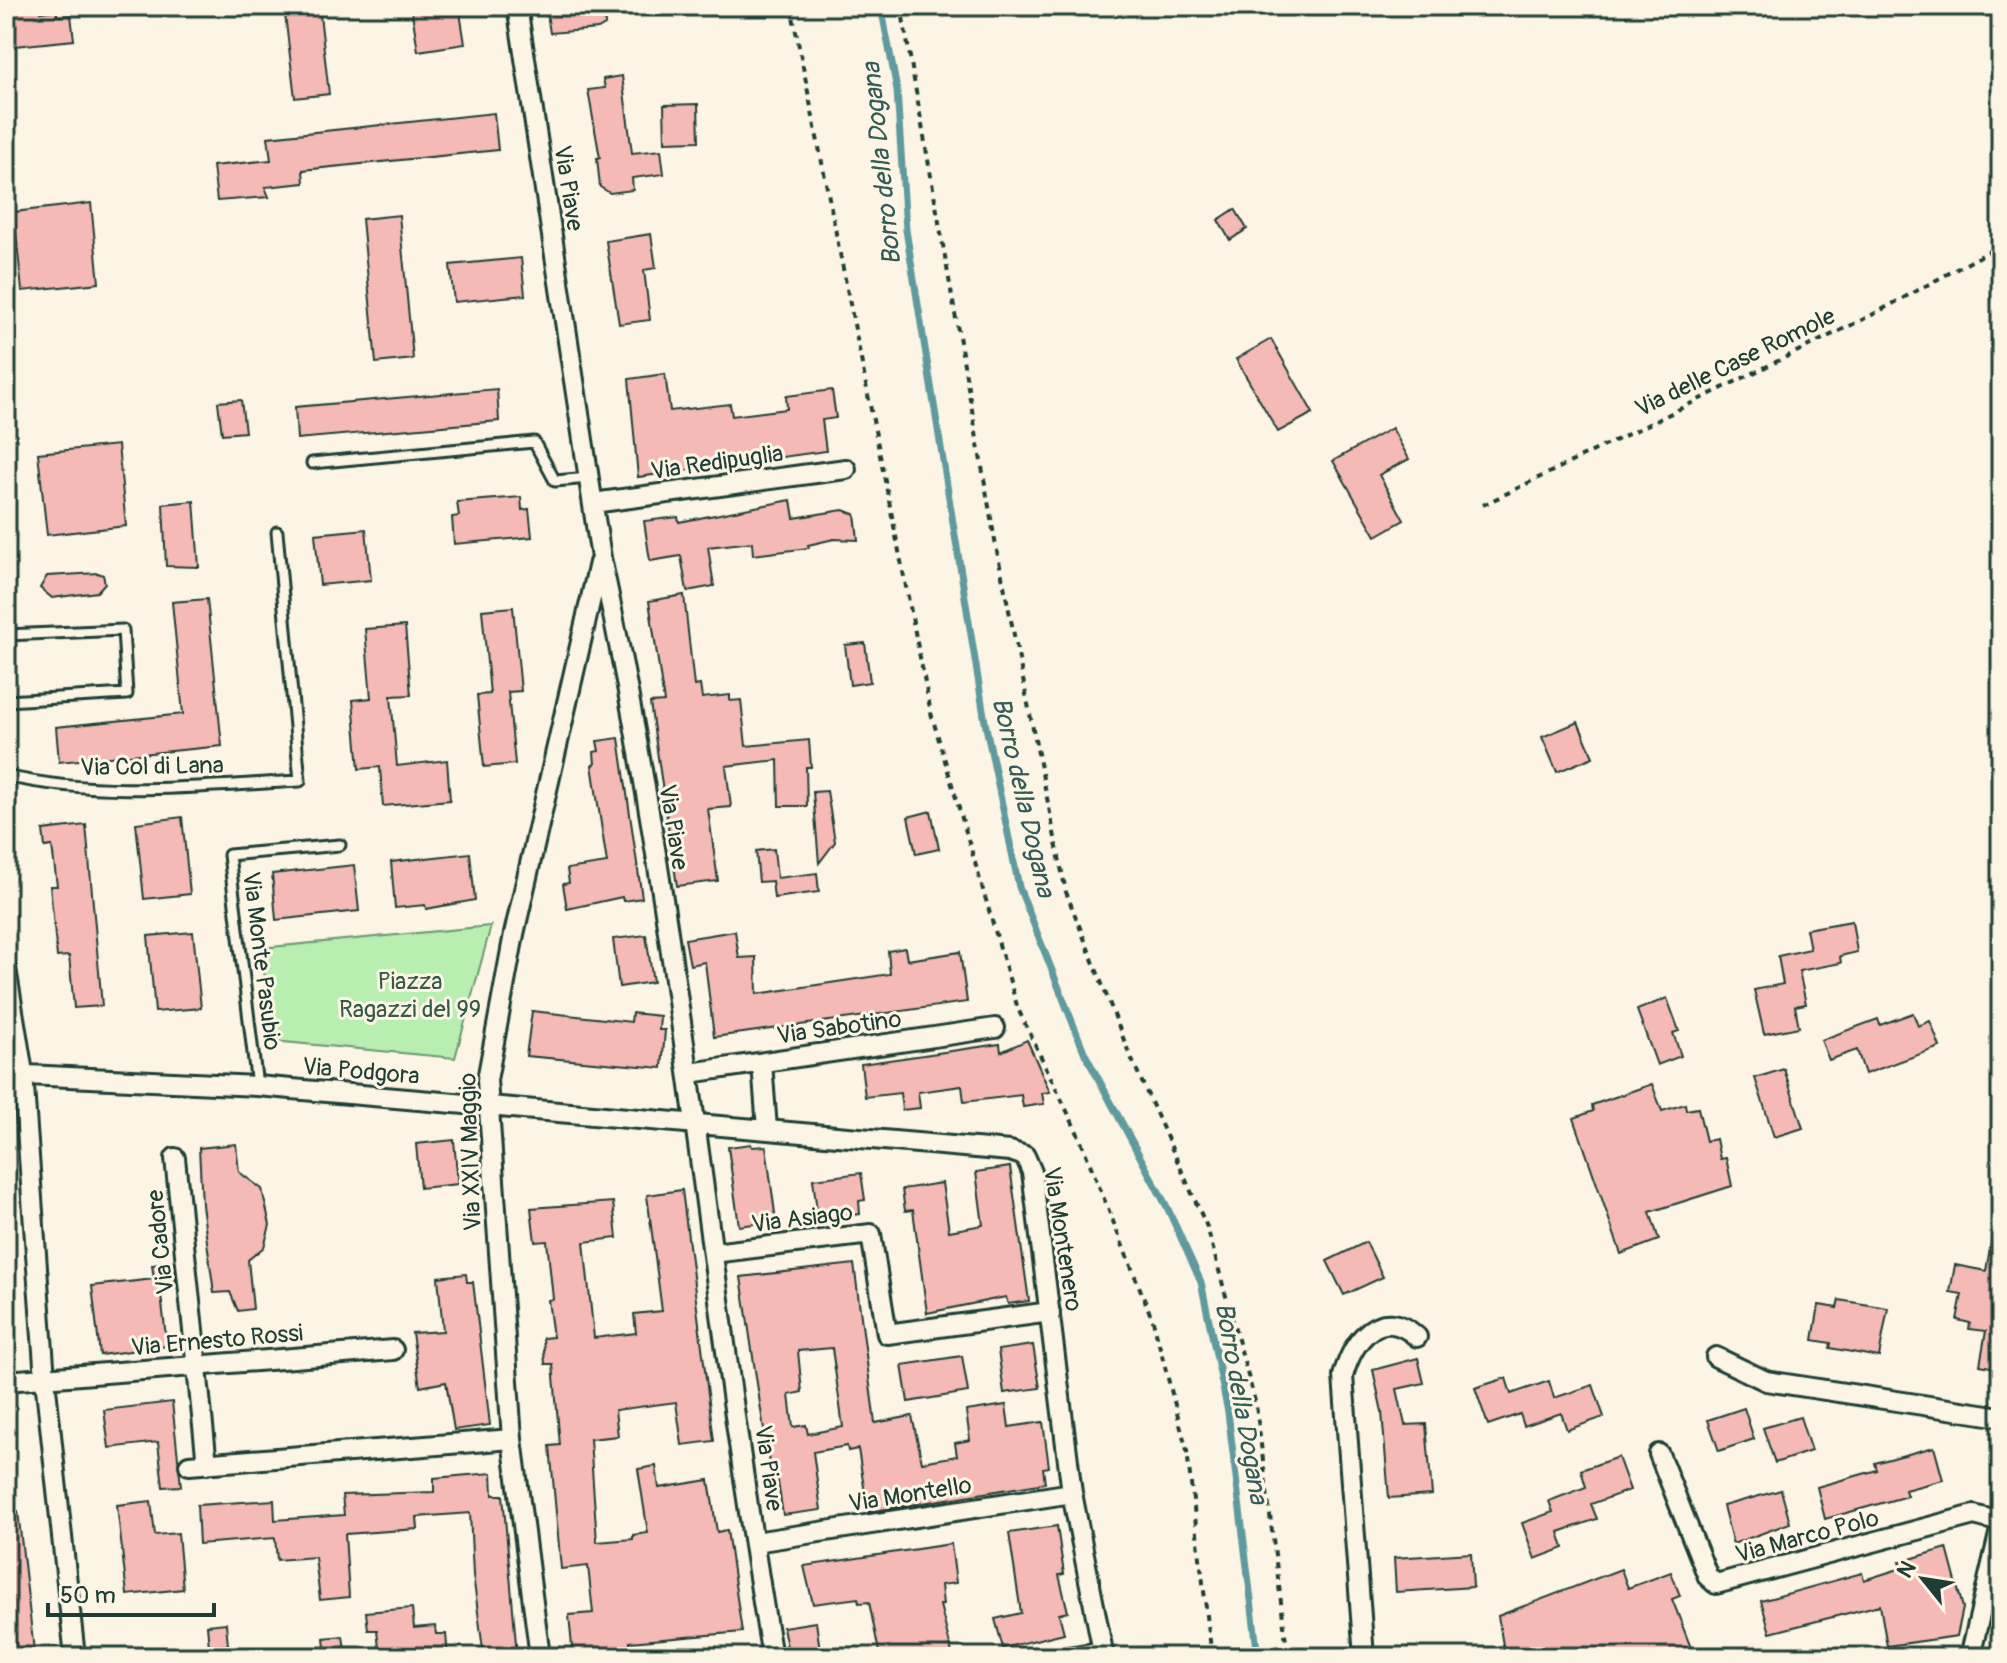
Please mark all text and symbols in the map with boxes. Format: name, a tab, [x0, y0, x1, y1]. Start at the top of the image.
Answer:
water label: Borro della Dogana	[855, 59, 909, 267]
street label: Via Piave	[547, 143, 590, 233]
street label: Via delle Case Romole	[1631, 301, 1840, 423]
street label: Via Redipuglia	[649, 439, 785, 486]
water label: Borro della Dogana	[985, 694, 1062, 902]
street label: Via Col di Lana	[80, 751, 224, 782]
street label: Via Piave	[652, 782, 695, 872]
street label: Via Monte Pasubio	[236, 870, 287, 1052]
park label: Piazza Ragazzi del 99	[339, 967, 481, 1024]
street label: Via Sabotino	[775, 1004, 903, 1051]
street label: Via Podgora	[301, 1052, 421, 1091]
street label: Via XXIV Maggio	[453, 1072, 488, 1232]
street label: Via Montenero	[1037, 1165, 1088, 1313]
street label: Via Cadore	[141, 1188, 180, 1296]
street label: Via Asiago	[750, 1198, 854, 1239]
water label: Borro della Dogana	[1208, 1300, 1275, 1508]
street label: Via Ernesto Rossi	[130, 1319, 304, 1362]
street label: Via Piave	[748, 1423, 789, 1513]
street label: Via Montello	[847, 1470, 974, 1519]
street label: Via Marco Polo	[1732, 1503, 1882, 1570]
north arrow	[1883, 1539, 1963, 1619]
text: N	[1891, 1556, 1922, 1583]
scale bar	[48, 1567, 214, 1617]
text: 50 m	[60, 1581, 116, 1610]

